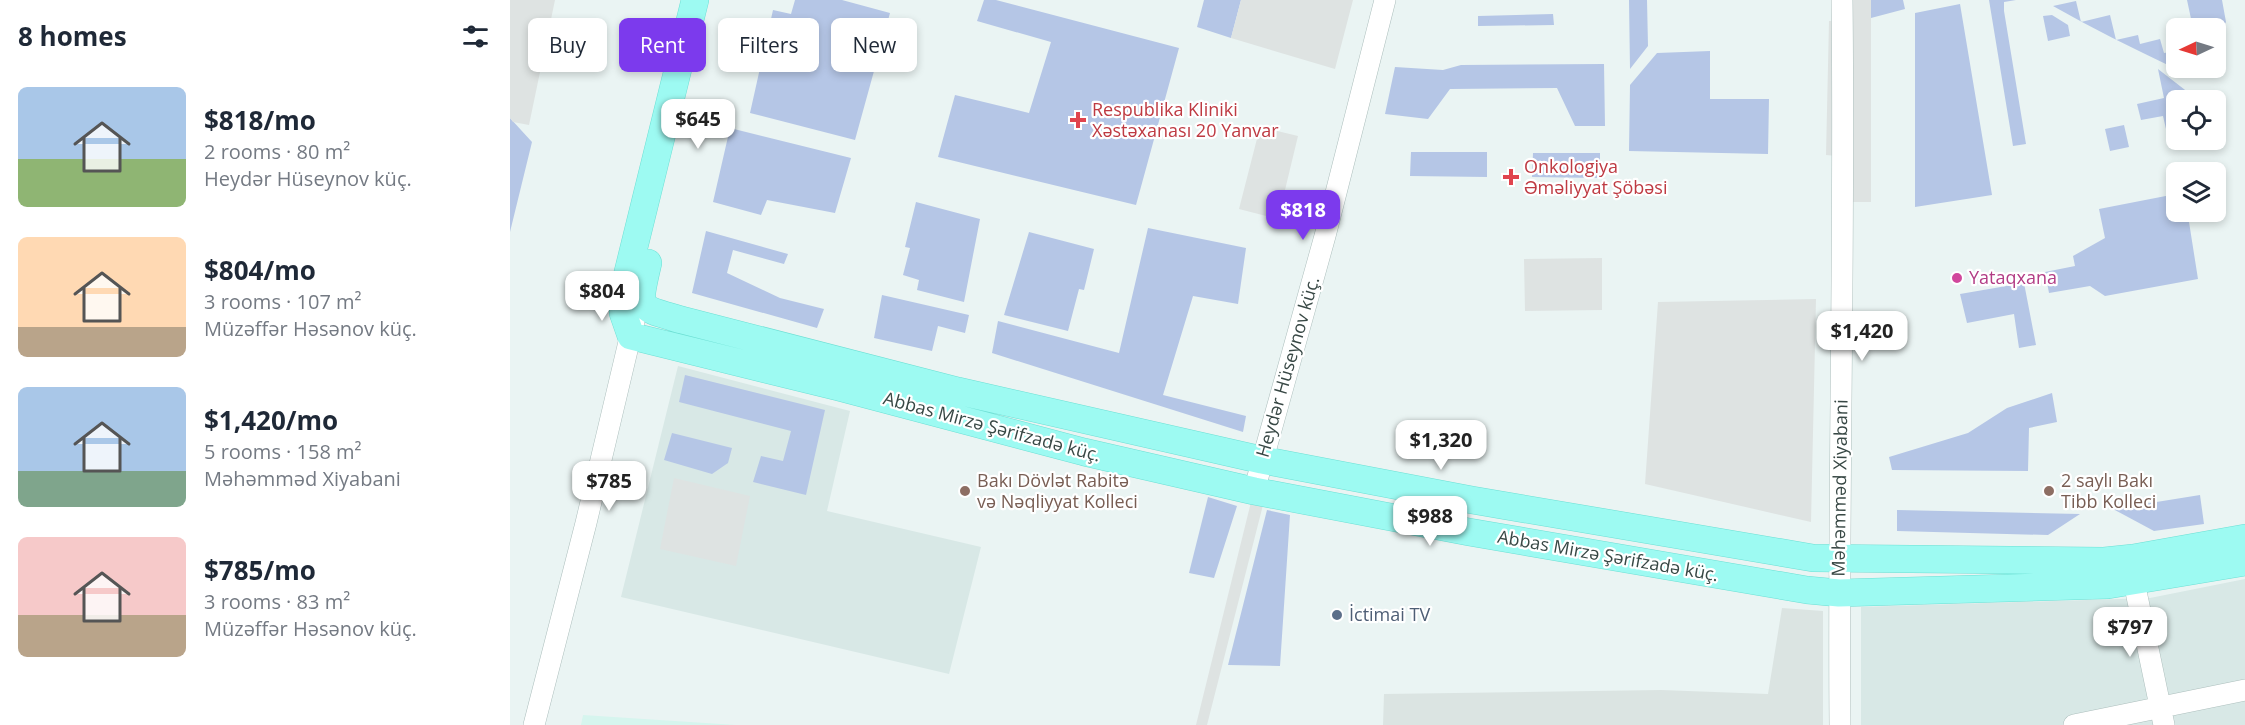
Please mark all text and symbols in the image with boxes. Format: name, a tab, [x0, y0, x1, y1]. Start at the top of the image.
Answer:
text: 8 homes	[18, 18, 127, 54]
chip: Buy	[528, 18, 607, 72]
chip: Rent	[619, 18, 706, 72]
chip: Filters	[718, 18, 819, 72]
chip: New	[831, 18, 917, 72]
north arrow	[2166, 18, 2226, 78]
map controls	[2166, 18, 2226, 222]
icon: filters	[459, 20, 492, 53]
button: locate	[2166, 90, 2226, 150]
place label: Respublika Kliniki Xəstəxanası 20 Yanvar	[1092, 97, 1279, 142]
pin: $645	[662, 99, 734, 150]
text: $818/mo	[204, 102, 316, 138]
text: $645	[675, 105, 721, 132]
icon: home	[66, 111, 138, 183]
marker: Respublika Kliniki Xəstəxanası 20 Yanvar	[1069, 111, 1087, 129]
text: 2 rooms · 80 m²	[204, 138, 350, 165]
place label: Onkologiya Əməliyyat Şöbəsi	[1524, 154, 1667, 199]
button: layers	[2166, 162, 2226, 222]
text: Heydər Hüseynov küç.	[204, 165, 412, 192]
marker: Onkologiya Əməliyyat Şöbəsi	[1502, 168, 1520, 186]
pin: $818	[1267, 190, 1339, 241]
text: $818	[1280, 196, 1326, 223]
text: $804/mo	[204, 252, 316, 288]
icon: home	[66, 261, 138, 333]
place label: Yataqxana	[1969, 265, 2057, 289]
pin: $804	[566, 271, 638, 322]
marker: Yataqxana	[1950, 271, 1964, 285]
street label: Heydər Hüseynov küç.	[1250, 274, 1324, 460]
text: $804	[579, 277, 625, 304]
text: 3 rooms · 107 m²	[204, 288, 362, 315]
pin: $1,420	[1813, 311, 1911, 362]
text: Müzəffər Həsənov küç.	[204, 315, 417, 342]
text: $1,420	[1831, 317, 1893, 344]
street label: Abbas Mirzə Şərifzadə küç.	[881, 385, 1104, 467]
street label: Məhəmməd Xiyabani	[1825, 399, 1853, 577]
text: $1,420/mo	[204, 402, 338, 438]
icon: home	[66, 411, 138, 483]
pin: $1,320	[1392, 420, 1490, 471]
text: $1,320	[1410, 426, 1472, 453]
text: 5 rooms · 158 m²	[204, 438, 362, 465]
pin: $785	[573, 461, 645, 512]
text: Məhəmməd Xiyabani	[204, 465, 401, 492]
text: $785	[586, 467, 632, 494]
place label: Bakı Dövlət Rabitə və Nəqliyyat Kolleci	[977, 468, 1138, 513]
place label: 2 saylı Bakı Tibb Kolleci	[2061, 468, 2156, 513]
marker: Bakı Dövlət Rabitə və Nəqliyyat Kolleci	[958, 484, 972, 498]
marker: 2 saylı Bakı Tibb Kolleci	[2042, 484, 2056, 498]
pin: $988	[1394, 496, 1466, 547]
text: $988	[1407, 502, 1453, 529]
street label: Abbas Mirzə Şərifzadə küç.	[1496, 524, 1721, 586]
text: $785/mo	[204, 552, 316, 588]
icon: home	[66, 561, 138, 633]
text: 3 rooms · 83 m²	[204, 588, 350, 615]
place label: İctimai TV	[1349, 602, 1430, 626]
pin: $797	[2094, 607, 2166, 658]
marker: İctimai TV	[1330, 608, 1344, 622]
text: $797	[2107, 613, 2153, 640]
text: Müzəffər Həsənov küç.	[204, 615, 417, 642]

